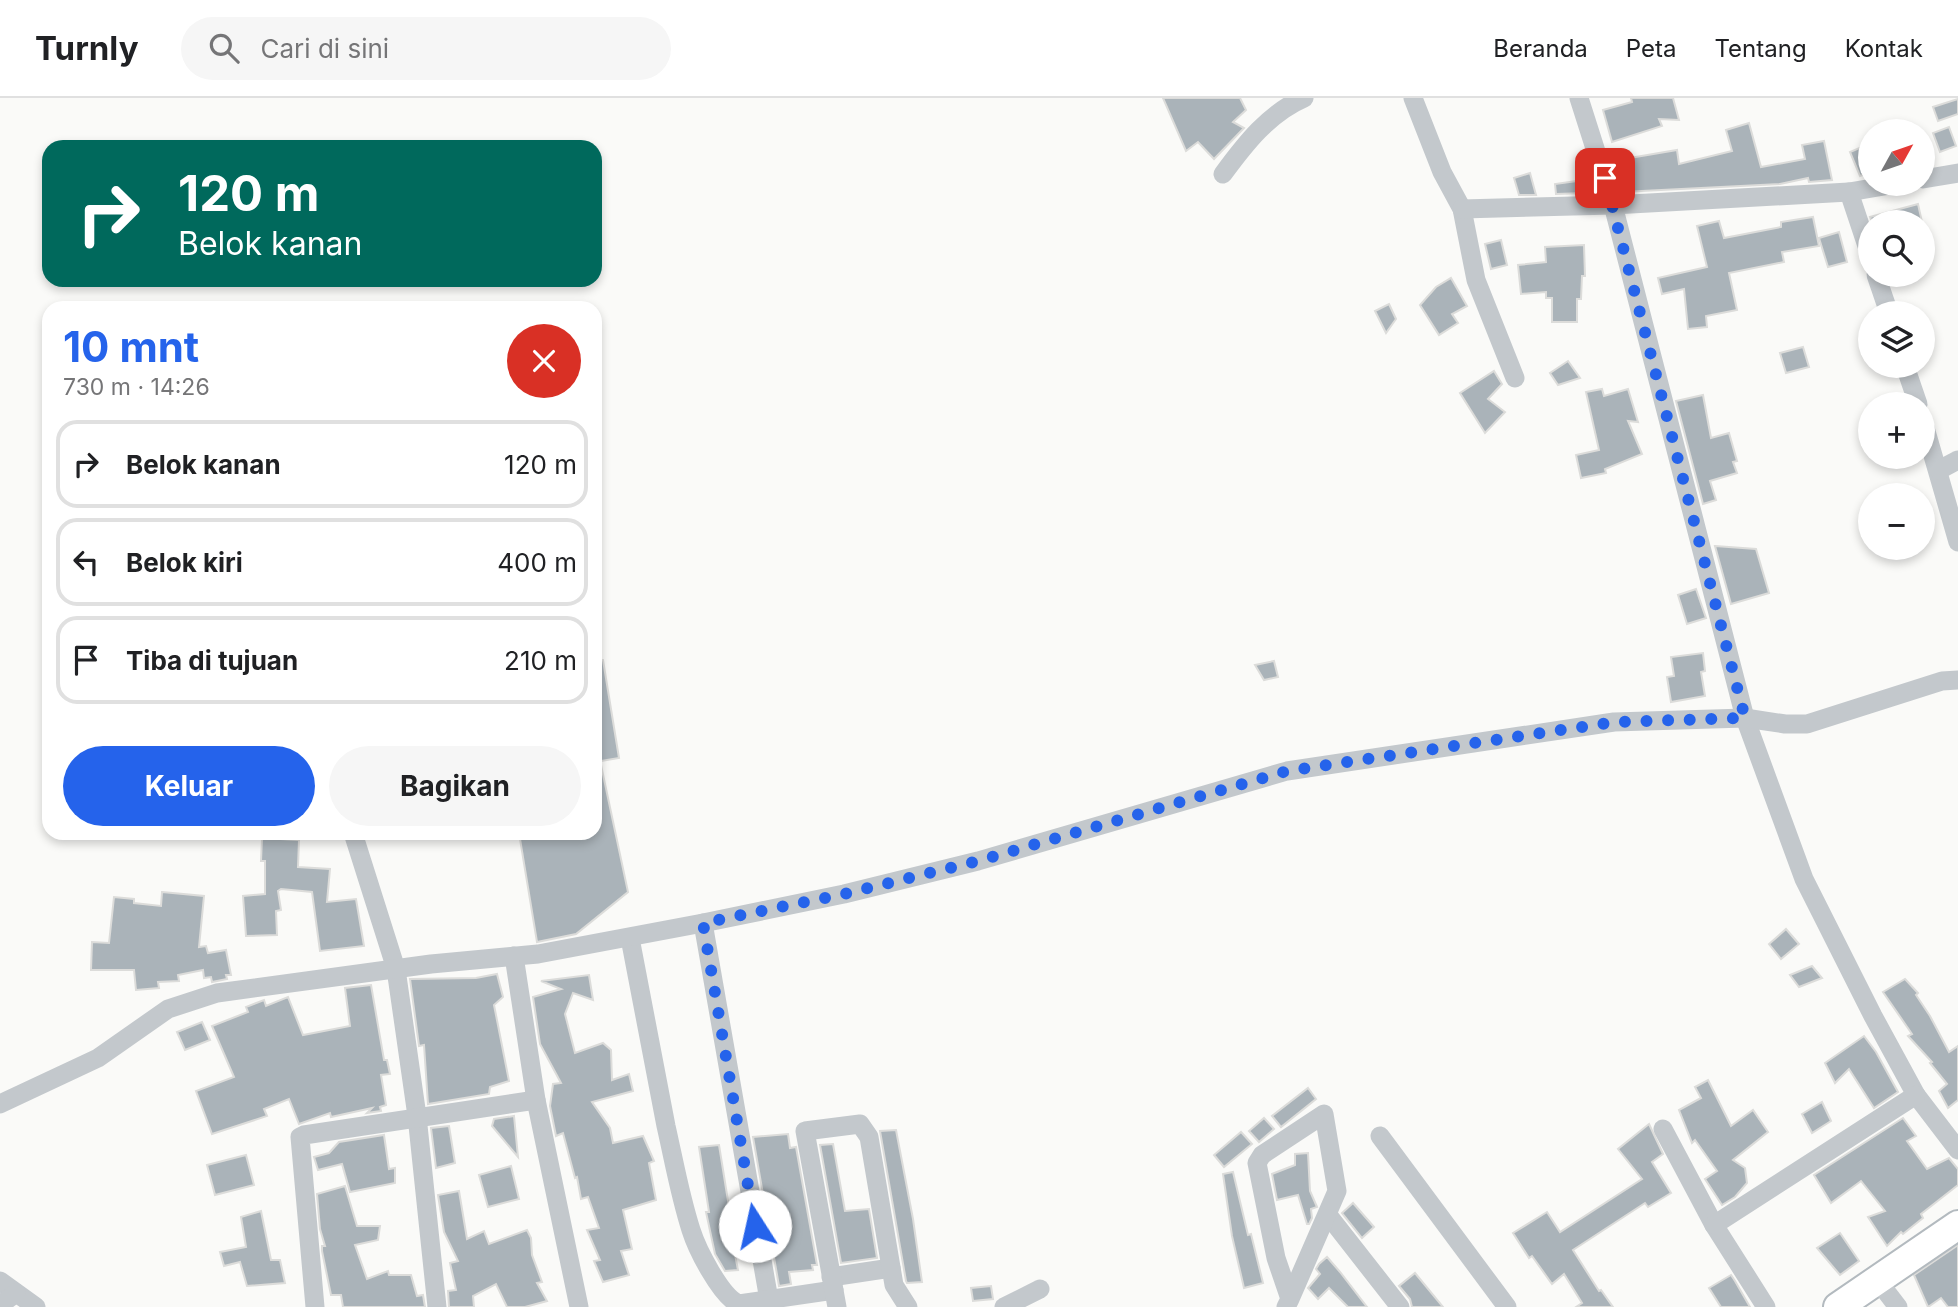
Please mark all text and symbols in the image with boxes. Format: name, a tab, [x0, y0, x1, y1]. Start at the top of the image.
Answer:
search box	[181, 17, 671, 80]
text: Turnly	[35, 28, 139, 68]
icon: search	[205, 29, 243, 67]
text: Cari di sini	[261, 33, 389, 64]
text: Beranda	[1493, 34, 1588, 63]
text: Peta	[1626, 34, 1676, 63]
text: Tentang	[1714, 34, 1807, 63]
text: Kontak	[1845, 34, 1923, 63]
north arrow	[1858, 119, 1936, 196]
map controls	[1858, 119, 1935, 560]
pin	[1575, 148, 1635, 208]
icon: arrive	[1586, 159, 1624, 197]
text: 120 m	[178, 164, 319, 223]
icon: right	[63, 168, 154, 259]
button: search	[1858, 210, 1935, 287]
text: Belok kanan	[178, 224, 362, 263]
button: layers	[1858, 301, 1935, 378]
text: 10 mnt	[63, 321, 199, 372]
button: close	[507, 324, 581, 398]
text: 730 m · 14:26	[63, 373, 210, 401]
button: +	[1858, 392, 1935, 469]
icon: right	[67, 445, 105, 483]
text: Belok kanan	[126, 449, 281, 480]
text: 120 m	[504, 449, 577, 480]
button: −	[1858, 483, 1935, 560]
icon: left	[67, 543, 105, 581]
text: Belok kiri	[126, 547, 243, 578]
text: 400 m	[497, 547, 577, 578]
icon: arrive	[67, 641, 105, 679]
text: Tiba di tujuan	[126, 645, 298, 676]
text: 210 m	[504, 645, 577, 676]
button: Keluar	[63, 746, 315, 826]
button: Bagikan	[329, 746, 581, 826]
position arrow	[718, 1189, 792, 1263]

